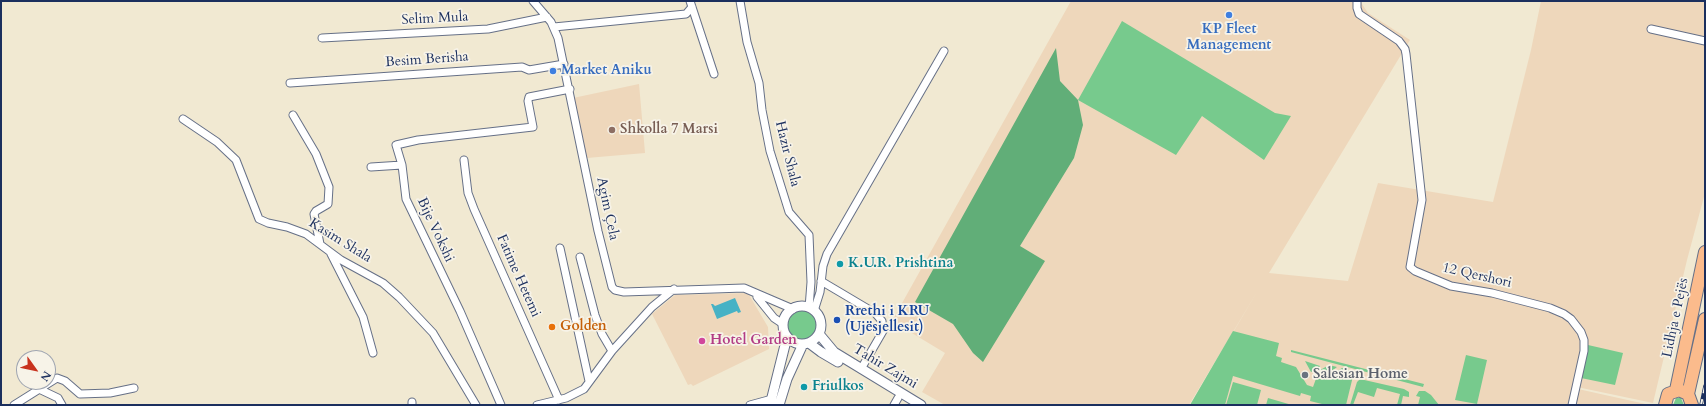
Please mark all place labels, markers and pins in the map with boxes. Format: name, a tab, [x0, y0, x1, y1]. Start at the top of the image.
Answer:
marker: KP Fleet Management	[1224, 10, 1234, 20]
place label: KP Fleet Management	[1187, 22, 1271, 54]
place label: Market Aniku	[561, 63, 652, 79]
marker: Market Aniku	[548, 66, 558, 76]
place label: Shkolla 7 Marsi	[620, 122, 718, 138]
marker: Shkolla 7 Marsi	[607, 125, 617, 135]
place label: K.U.R. Prishtina	[848, 256, 953, 272]
marker: K.U.R. Prishtina	[835, 259, 845, 269]
place label: Rrethi i KRU (Ujësjellesit)	[845, 304, 929, 336]
marker: Rrethi i KRU (Ujësjellesit)	[832, 315, 842, 325]
place label: Golden	[560, 319, 607, 335]
marker: Golden	[547, 322, 557, 332]
place label: Hotel Garden	[710, 333, 797, 349]
marker: Hotel Garden	[697, 336, 707, 346]
place label: Salesian Home	[1313, 367, 1408, 383]
marker: Salesian Home	[1300, 370, 1310, 380]
place label: Friulkos	[812, 379, 864, 395]
marker: Friulkos	[799, 382, 809, 392]

